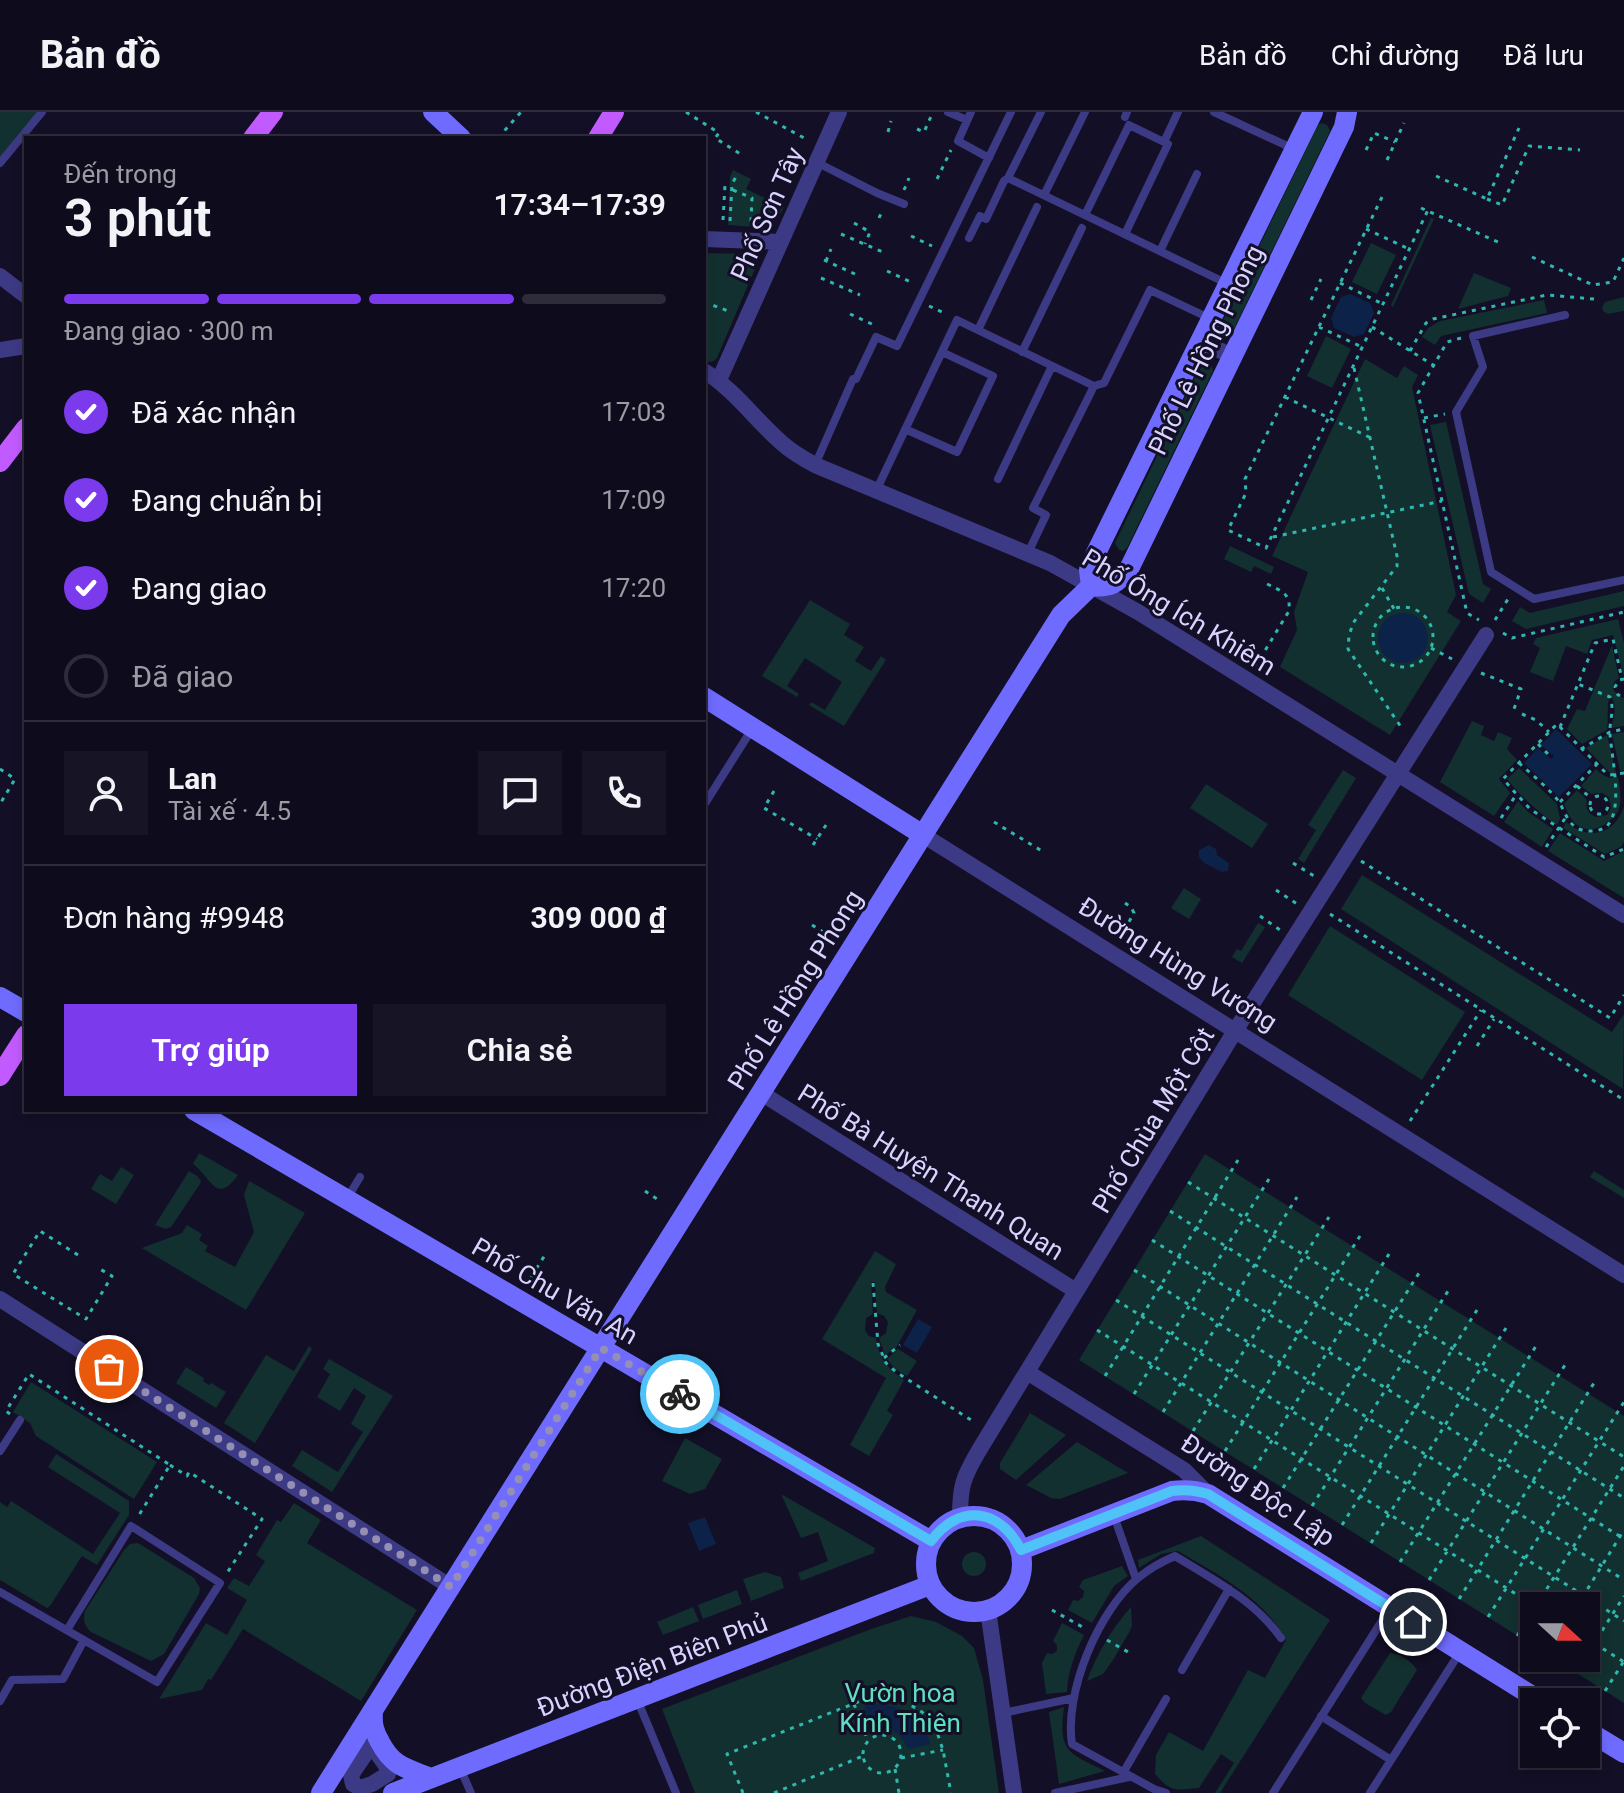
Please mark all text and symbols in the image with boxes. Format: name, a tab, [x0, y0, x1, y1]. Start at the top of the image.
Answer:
text: Bản đồ	[40, 33, 161, 77]
text: Bản đồ	[1199, 39, 1287, 72]
text: Chỉ đường	[1331, 39, 1459, 72]
text: Đã lưu	[1503, 39, 1584, 72]
street label: Phố Sơn Tây	[724, 143, 810, 285]
text: Đến trong	[64, 159, 177, 189]
text: 17:34–17:39	[493, 187, 666, 222]
text: 3 phút	[64, 188, 211, 249]
street label: Phố Lê Hồng Phong	[1142, 240, 1270, 460]
text: Đang giao · 300 m	[64, 316, 274, 346]
icon: check	[64, 390, 108, 434]
text: Đã xác nhận	[132, 395, 296, 430]
text: 17:03	[601, 397, 666, 427]
icon: check	[64, 478, 108, 522]
text: Đang chuẩn bị	[132, 483, 323, 518]
text: 17:09	[601, 485, 666, 515]
street label: Phố Ông Ích Khiêm	[1077, 542, 1281, 682]
icon: check	[64, 566, 108, 610]
text: Đang giao	[132, 571, 267, 606]
text: 17:20	[601, 573, 666, 603]
text: Đã giao	[132, 659, 233, 694]
button: person	[64, 751, 148, 835]
button: chat	[478, 751, 562, 835]
button: phone	[582, 751, 666, 835]
text: Lan	[168, 761, 217, 796]
text: Tài xế · 4.5	[168, 796, 291, 826]
street label: Phố Lê Hồng Phong	[721, 885, 869, 1095]
street label: Đường Hùng Vương	[1073, 891, 1283, 1037]
text: Đơn hàng #9948	[64, 900, 285, 935]
text: 309 000 ₫	[530, 900, 666, 935]
button: Trợ giúp	[64, 1004, 357, 1096]
button: Chia sẻ	[373, 1004, 666, 1096]
street label: Phố Chùa Một Cột	[1086, 1022, 1220, 1218]
street label: Phố Bà Huyện Thanh Quan	[793, 1078, 1069, 1266]
street label: Phố Chu Văn An	[467, 1231, 643, 1351]
pin	[75, 1335, 143, 1403]
icon: bag	[87, 1347, 131, 1391]
courier	[640, 1354, 720, 1434]
icon: bike	[658, 1372, 702, 1416]
street label: Đường Độc Lập	[1175, 1428, 1341, 1552]
pin	[1379, 1588, 1447, 1656]
north arrow	[1520, 1592, 1600, 1672]
map controls	[1520, 1592, 1600, 1768]
icon: home	[1391, 1600, 1435, 1644]
street label: Đường Điện Biên Phủ	[533, 1607, 771, 1723]
park label: Vườn hoa Kính Thiên	[839, 1678, 961, 1738]
button: locate	[1520, 1688, 1600, 1768]

